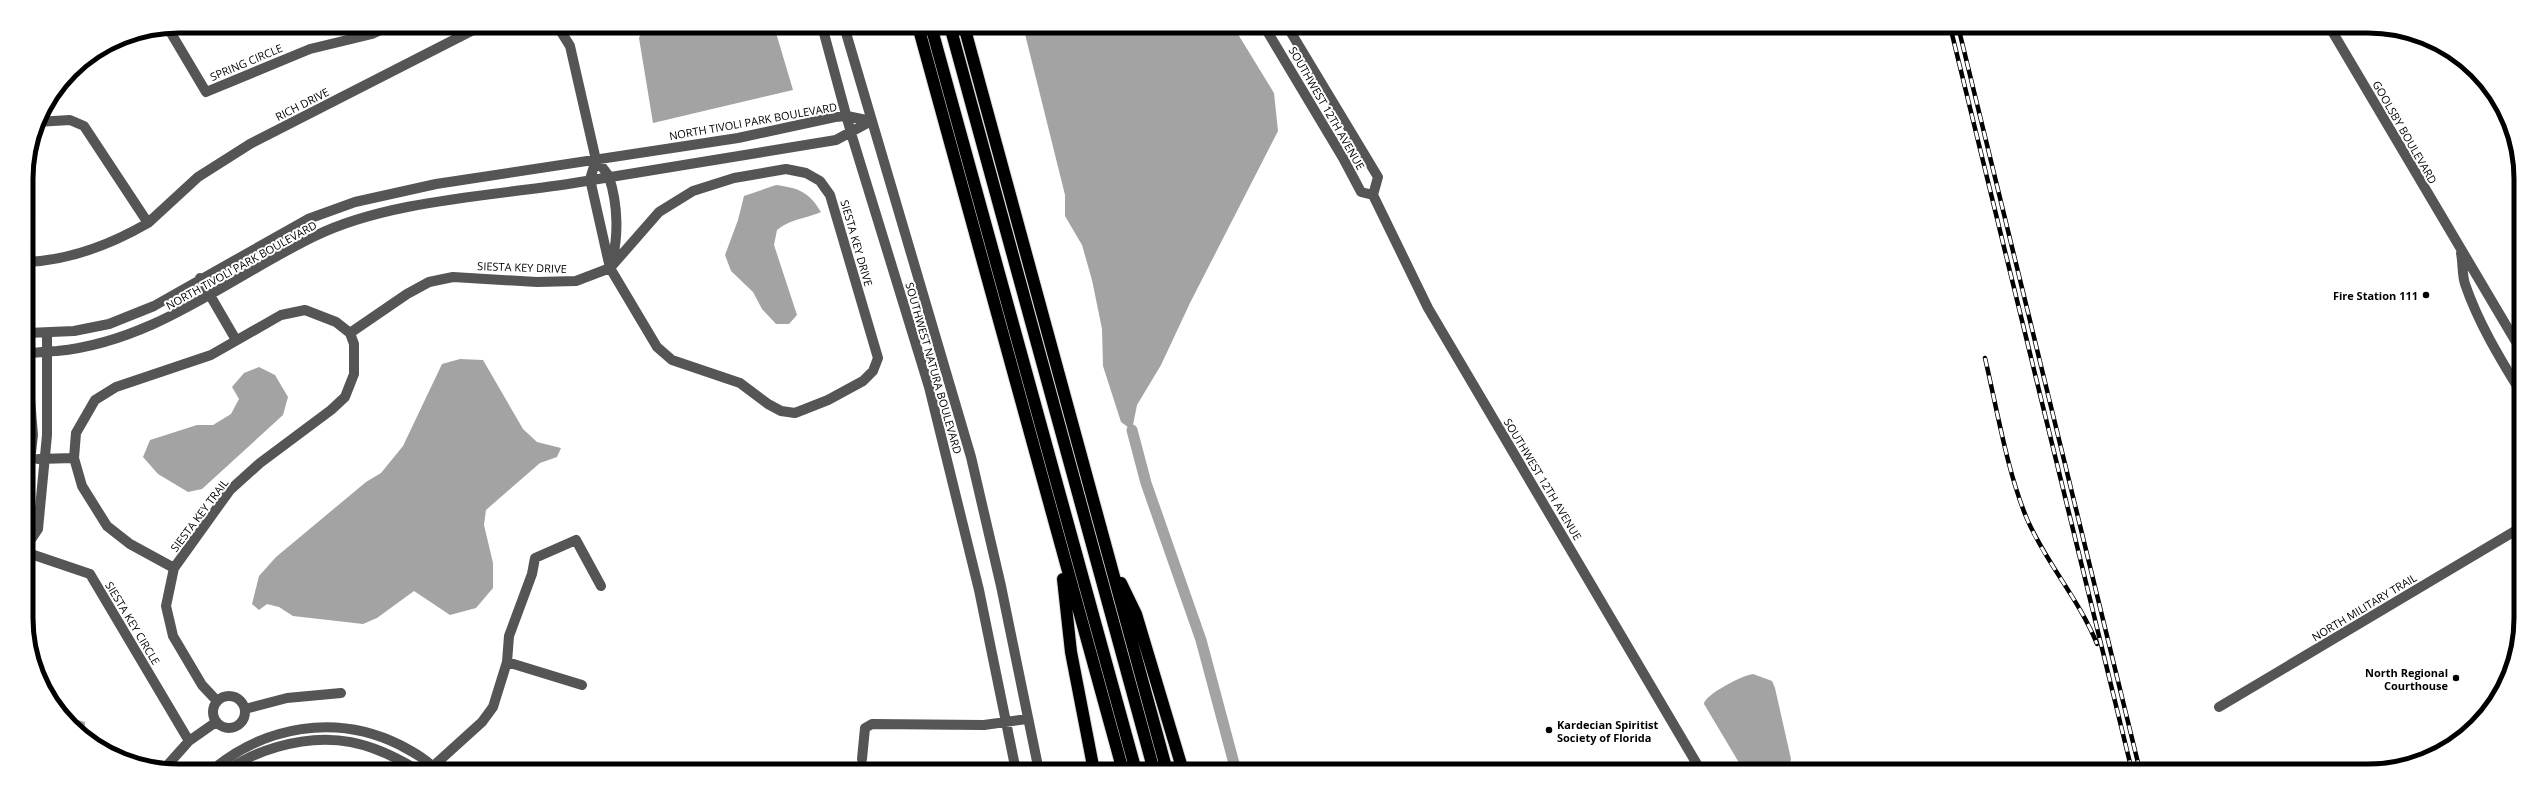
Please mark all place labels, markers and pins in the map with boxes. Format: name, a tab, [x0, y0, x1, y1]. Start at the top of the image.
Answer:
place label: Fire Station 111	[2333, 288, 2418, 303]
marker: Fire Station 111	[2421, 290, 2431, 300]
place label: North Regional Courthouse	[2365, 665, 2448, 693]
marker: North Regional Courthouse	[2451, 673, 2461, 683]
place label: Kardecian Spiritist Society of Florida	[1557, 717, 1658, 745]
marker: Kardecian Spiritist Society of Florida	[1544, 725, 1554, 735]

